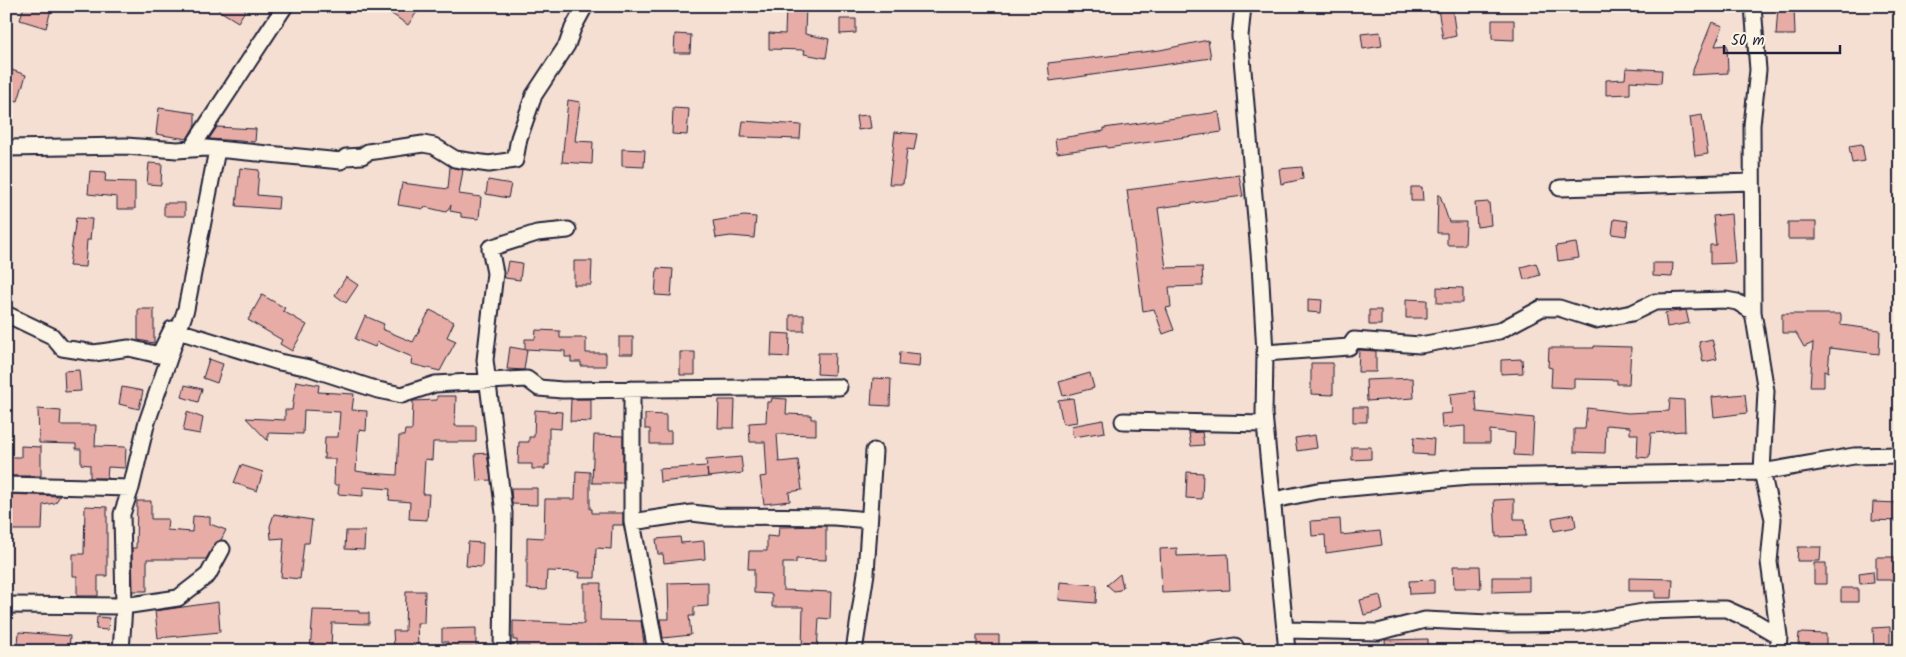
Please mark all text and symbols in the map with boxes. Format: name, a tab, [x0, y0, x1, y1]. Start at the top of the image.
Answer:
scale bar	[1724, 22, 1840, 54]
text: 50 m	[1731, 29, 1765, 53]

